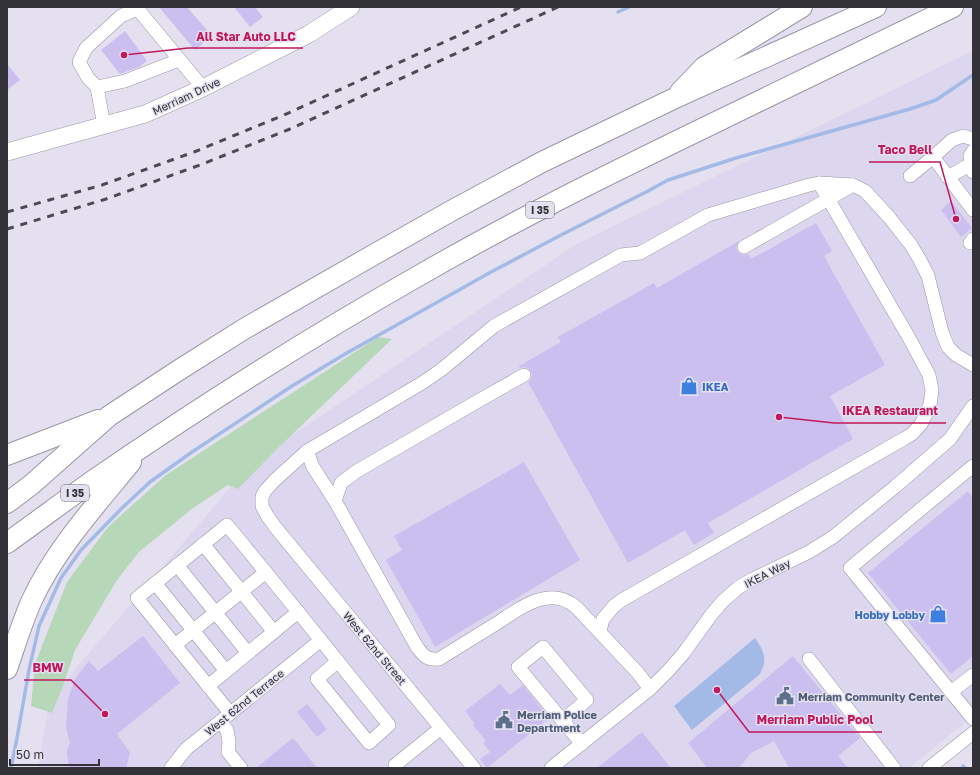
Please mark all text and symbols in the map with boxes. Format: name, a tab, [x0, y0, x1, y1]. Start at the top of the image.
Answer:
callout: All Star Auto LLC	[188, 24, 303, 48]
text: All Star Auto LLC	[196, 29, 296, 44]
street label: Merriam Drive	[150, 75, 222, 117]
callout: Taco Bell	[869, 138, 940, 162]
text: Taco Bell	[878, 142, 932, 157]
road number: I 35	[526, 202, 554, 218]
shop icon: IKEA	[679, 376, 699, 396]
place label: IKEA	[702, 380, 729, 393]
callout: IKEA Restaurant	[834, 399, 946, 423]
text: IKEA Restaurant	[842, 403, 938, 418]
road number: I 35	[61, 485, 89, 501]
street label: IKEA Way	[742, 556, 792, 590]
shop icon: Hobby Lobby	[928, 604, 948, 624]
place label: Hobby Lobby	[855, 608, 925, 621]
street label: West 62nd Street	[341, 609, 409, 687]
callout: BMW	[24, 656, 71, 680]
text: BMW	[32, 660, 64, 675]
street label: West 62nd Terrace	[202, 666, 286, 738]
public building icon: Merriam Community Center	[775, 686, 795, 706]
place label: Merriam Community Center	[798, 690, 945, 703]
place label: Merriam Police Department	[517, 708, 598, 734]
callout: Merriam Public Pool	[749, 708, 882, 732]
public building icon: Merriam Police Department	[494, 710, 514, 730]
text: Merriam Public Pool	[757, 712, 874, 727]
scale bar	[10, 741, 99, 767]
text: 50 m	[16, 747, 44, 762]

